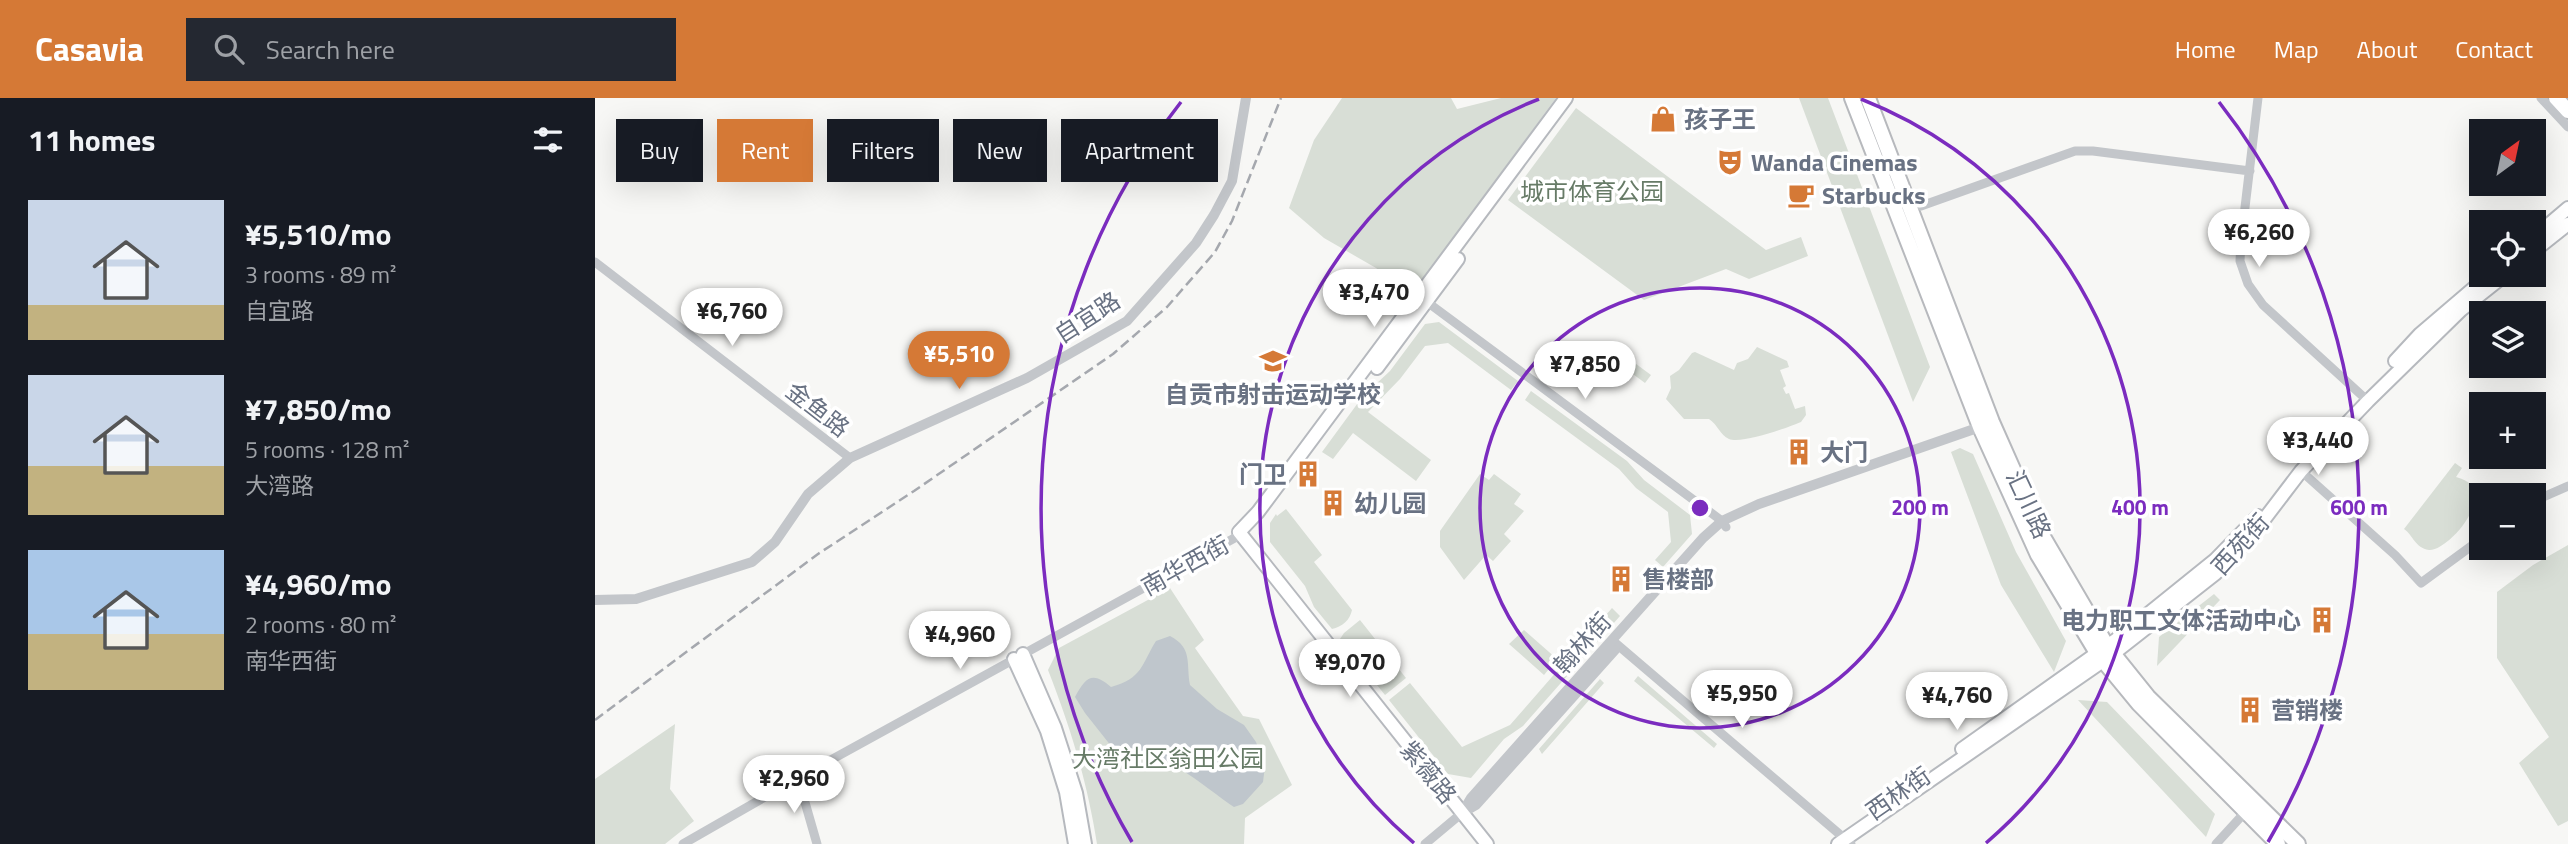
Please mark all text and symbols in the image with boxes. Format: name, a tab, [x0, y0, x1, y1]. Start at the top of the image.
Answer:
search box	[186, 18, 676, 81]
text: Casavia	[35, 24, 144, 74]
icon: search	[210, 30, 248, 68]
text: Search here	[266, 30, 395, 69]
text: Home	[2175, 31, 2236, 67]
text: Map	[2274, 31, 2319, 67]
text: About	[2357, 31, 2417, 67]
text: Contact	[2455, 31, 2533, 67]
place label: 孩子王	[1684, 101, 1756, 137]
shop icon: 孩子王	[1648, 104, 1678, 134]
text: 11 homes	[28, 117, 155, 163]
chip: Buy	[616, 119, 703, 182]
chip: Rent	[717, 119, 813, 182]
chip: Filters	[827, 119, 939, 182]
chip: New	[953, 119, 1047, 182]
chip: Apartment	[1061, 119, 1218, 182]
north arrow	[2469, 119, 2546, 196]
map controls	[2469, 119, 2546, 560]
icon: filters	[529, 121, 567, 159]
place label: Wanda Cinemas	[1751, 144, 1918, 180]
theatre icon: Wanda Cinemas	[1715, 147, 1745, 177]
park label: 城市体育公园	[1520, 173, 1664, 209]
place label: Starbucks	[1822, 177, 1926, 213]
cafe icon: Starbucks	[1786, 180, 1816, 210]
pin: ¥6,260	[2202, 209, 2316, 269]
button: locate	[2469, 210, 2546, 287]
text: ¥5,510/mo	[245, 211, 391, 257]
text: ¥6,260	[2224, 214, 2294, 249]
icon: home	[84, 228, 168, 312]
text: 3 rooms · 89 m²	[245, 257, 396, 292]
pin: ¥3,470	[1317, 270, 1431, 329]
text: ¥3,470	[1339, 274, 1409, 309]
street label: 自宜路	[1047, 282, 1127, 352]
pin: ¥6,760	[675, 288, 789, 348]
text: 自宜路	[245, 293, 314, 328]
text: ¥6,760	[697, 293, 767, 328]
button: layers	[2469, 301, 2546, 378]
pin: ¥5,510	[902, 331, 1016, 391]
text: ¥5,510	[924, 336, 994, 371]
pin: ¥7,850	[1528, 342, 1642, 401]
school or university icon: 自贡市射击运动学校	[1258, 346, 1288, 376]
text: ¥7,850	[1550, 346, 1620, 381]
street label: 金鱼路	[779, 373, 857, 445]
place label: 自贡市射击运动学校	[1165, 376, 1381, 412]
text: ¥7,850/mo	[245, 386, 391, 432]
button: +	[2469, 392, 2546, 469]
icon: home	[84, 403, 168, 487]
pin: ¥3,440	[2261, 418, 2375, 477]
text: ¥3,440	[2283, 422, 2353, 457]
text: 5 rooms · 128 m²	[245, 432, 409, 467]
place label: 大门	[1820, 434, 1868, 470]
building icon: 大门	[1784, 437, 1814, 467]
place label: 门卫	[1239, 456, 1287, 492]
building icon: 门卫	[1293, 459, 1323, 489]
street label: 汇川路	[1997, 464, 2061, 544]
text: 大湾路	[245, 468, 314, 503]
button: −	[2469, 483, 2546, 560]
place label: 幼儿园	[1354, 485, 1426, 521]
building icon: 幼儿园	[1318, 488, 1348, 518]
text: 200 m	[1891, 491, 1949, 523]
text: 400 m	[2111, 491, 2169, 523]
text: 600 m	[2330, 491, 2388, 523]
centre of rings	[1688, 496, 1712, 520]
street label: 西苑街	[2203, 505, 2277, 583]
street label: 南华西街	[1134, 526, 1236, 604]
text: ¥4,960/mo	[245, 561, 391, 607]
place label: 售楼部	[1642, 561, 1714, 597]
building icon: 售楼部	[1606, 564, 1636, 594]
icon: home	[84, 578, 168, 662]
place label: 电力职工文体活动中心	[2061, 602, 2301, 638]
street label: 翰林街	[1545, 604, 1619, 682]
building icon: 电力职工文体活动中心	[2307, 605, 2337, 635]
text: 2 rooms · 80 m²	[245, 607, 396, 642]
pin: ¥4,960	[903, 612, 1017, 671]
text: ¥4,960	[925, 616, 995, 651]
pin: ¥9,070	[1293, 640, 1407, 699]
text: 南华西街	[245, 643, 337, 678]
text: ¥9,070	[1315, 644, 1385, 679]
pin: ¥5,950	[1685, 670, 1799, 730]
pin: ¥4,760	[1900, 672, 2014, 732]
text: ¥5,950	[1707, 675, 1777, 710]
text: ¥4,760	[1922, 677, 1992, 712]
place label: 营销楼	[2271, 692, 2343, 728]
building icon: 营销楼	[2235, 695, 2265, 725]
street label: 紫薇路	[1392, 733, 1466, 811]
park label: 大湾社区翁田公园	[1072, 740, 1264, 776]
pin: ¥2,960	[737, 756, 851, 815]
street label: 西林街	[1858, 758, 1938, 828]
text: ¥2,960	[759, 760, 829, 795]

